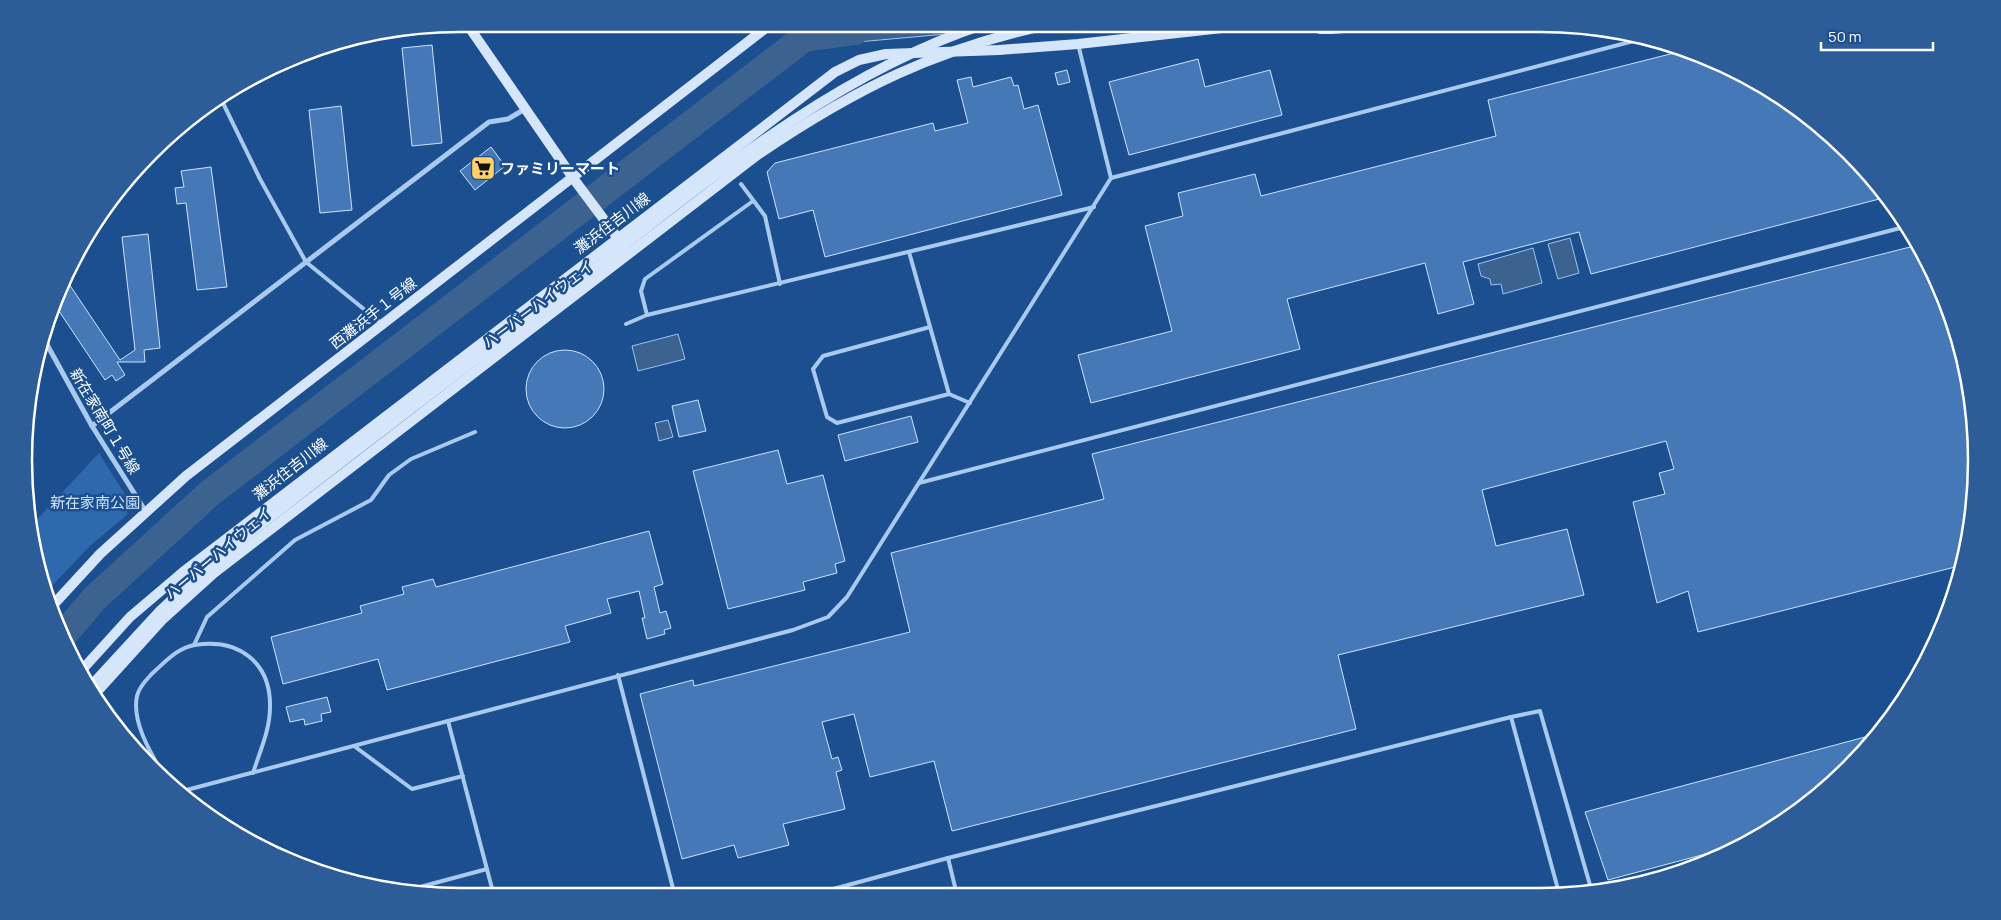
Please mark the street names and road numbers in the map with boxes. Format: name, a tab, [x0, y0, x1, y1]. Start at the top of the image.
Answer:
street label: 灘浜住吉川線	[570, 188, 654, 258]
street label: ハーバーハイウェイ	[478, 255, 598, 353]
street label: 西灘浜手１号線	[325, 272, 421, 354]
street label: 新在家南町１号線	[65, 364, 145, 478]
street label: 灘浜住吉川線	[248, 433, 332, 505]
street label: ハーバーハイウェイ	[160, 502, 276, 604]

